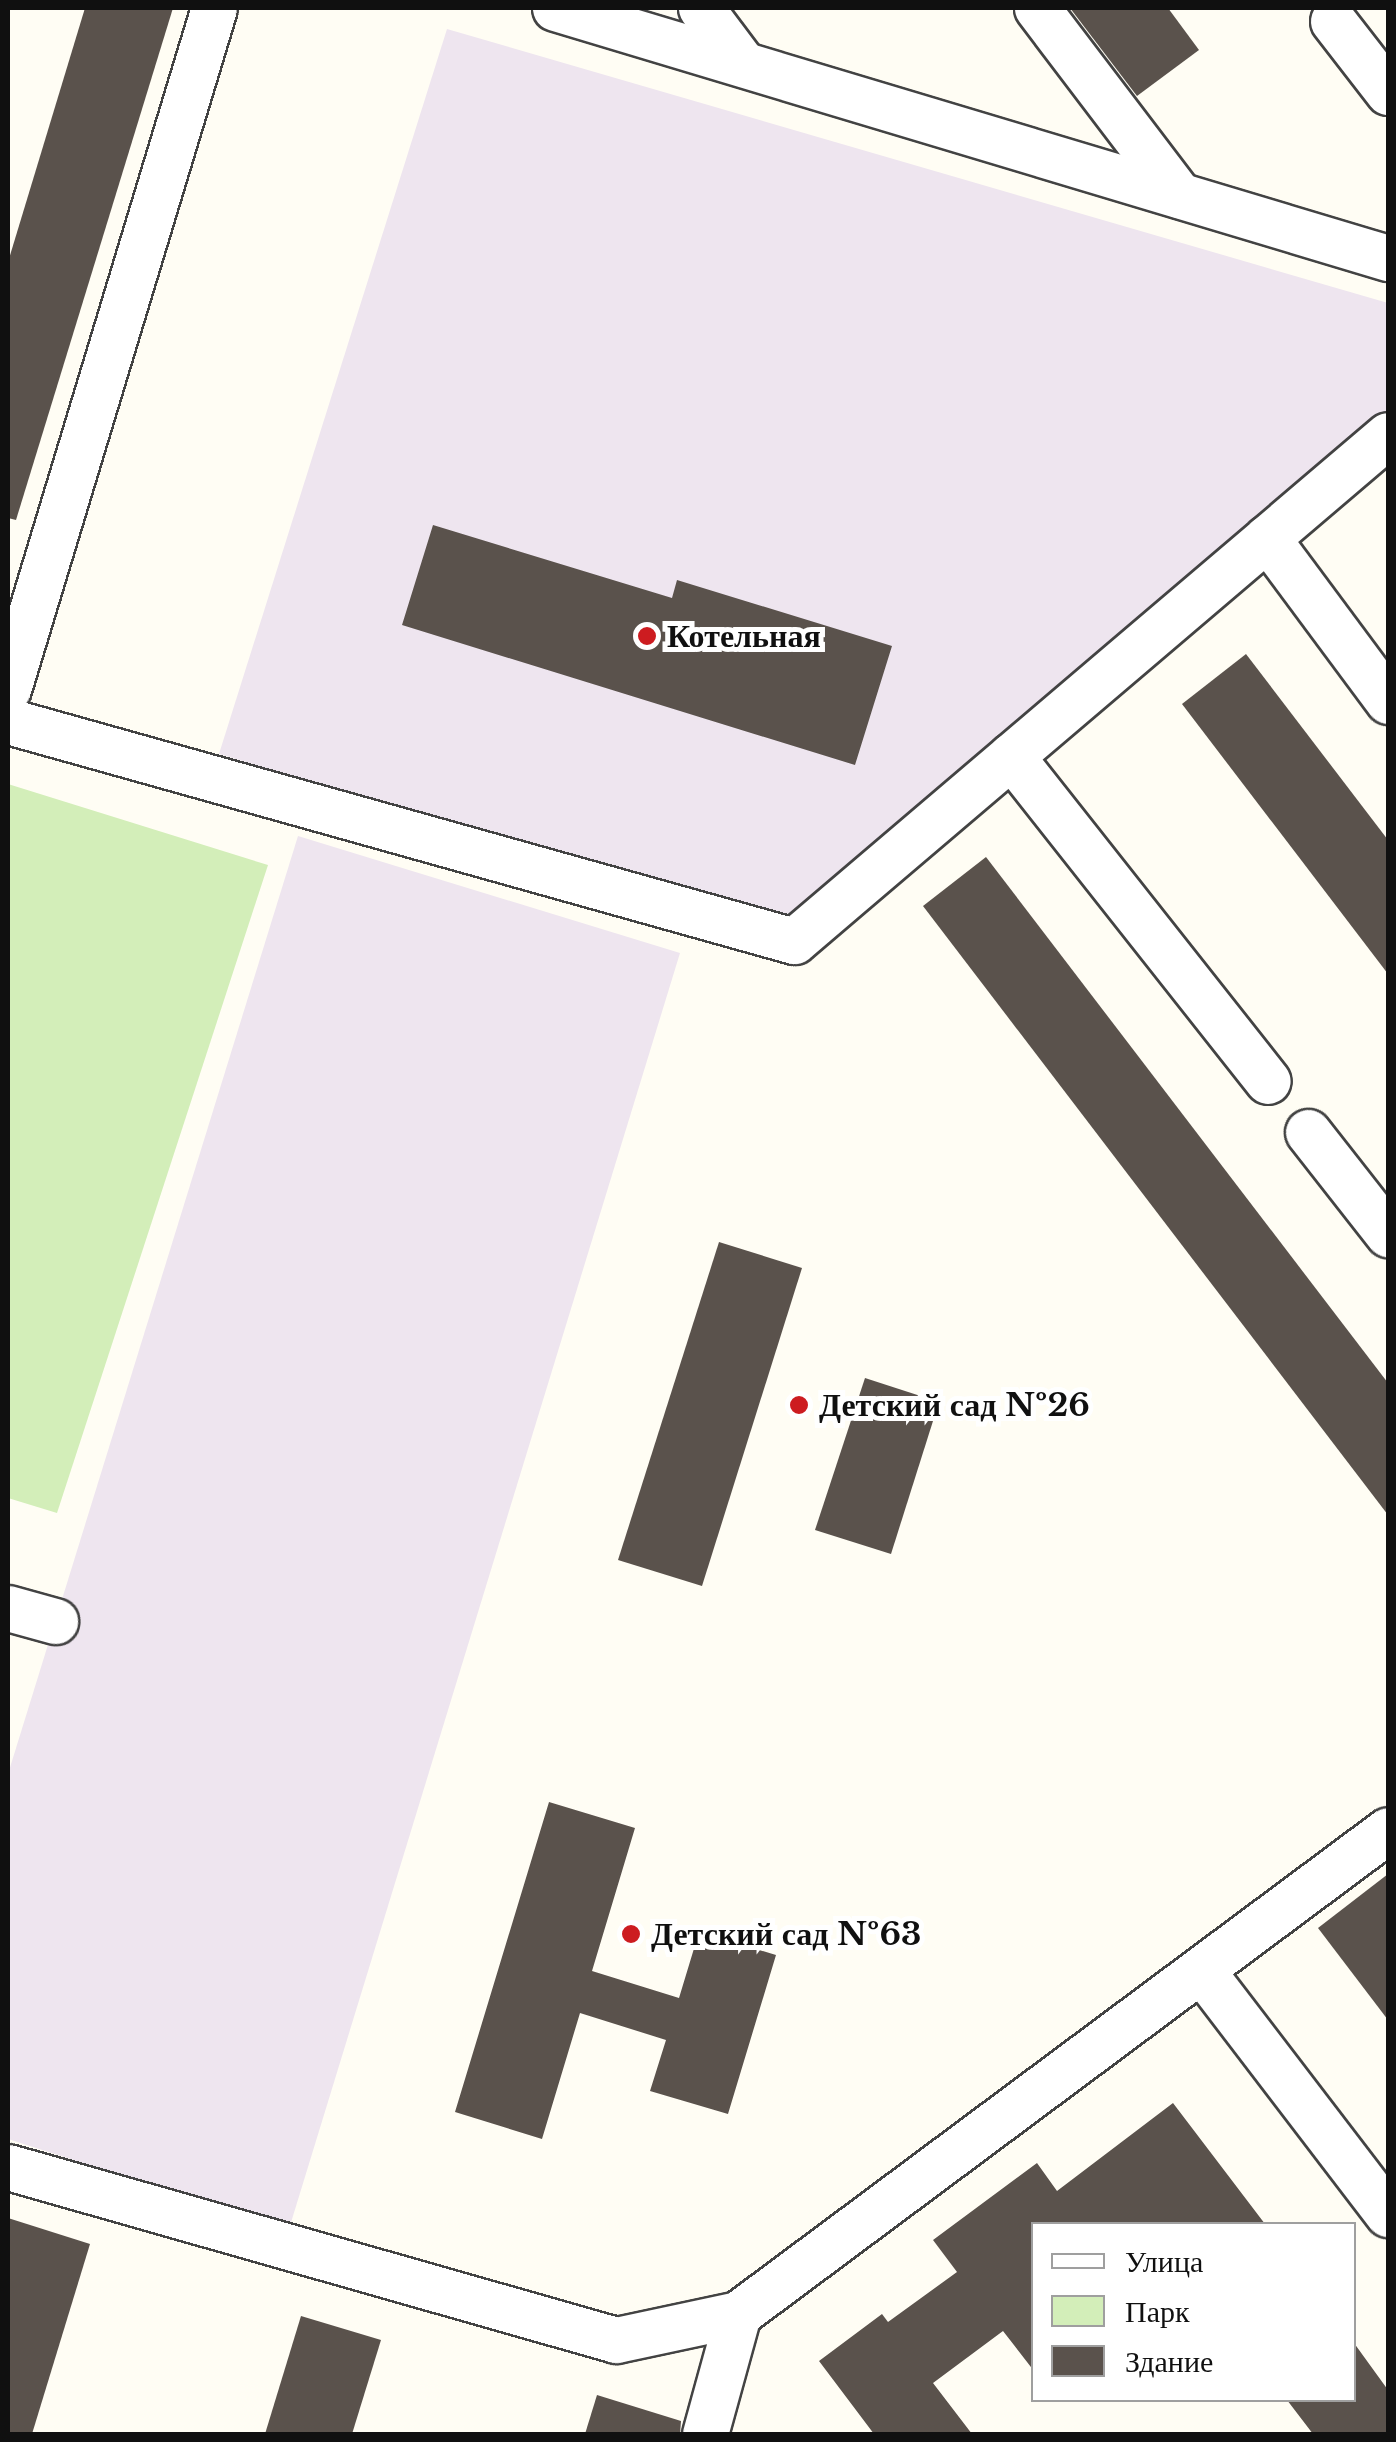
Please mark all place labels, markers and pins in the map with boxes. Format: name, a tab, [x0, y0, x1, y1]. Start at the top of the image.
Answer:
place label: Котельная	[667, 617, 821, 655]
marker: Котельная	[636, 625, 658, 647]
place label: Детский сад №26	[819, 1386, 1090, 1424]
marker: Детский сад №26	[788, 1394, 810, 1416]
place label: Детский сад №63	[651, 1915, 921, 1953]
marker: Детский сад №63	[620, 1923, 642, 1945]

